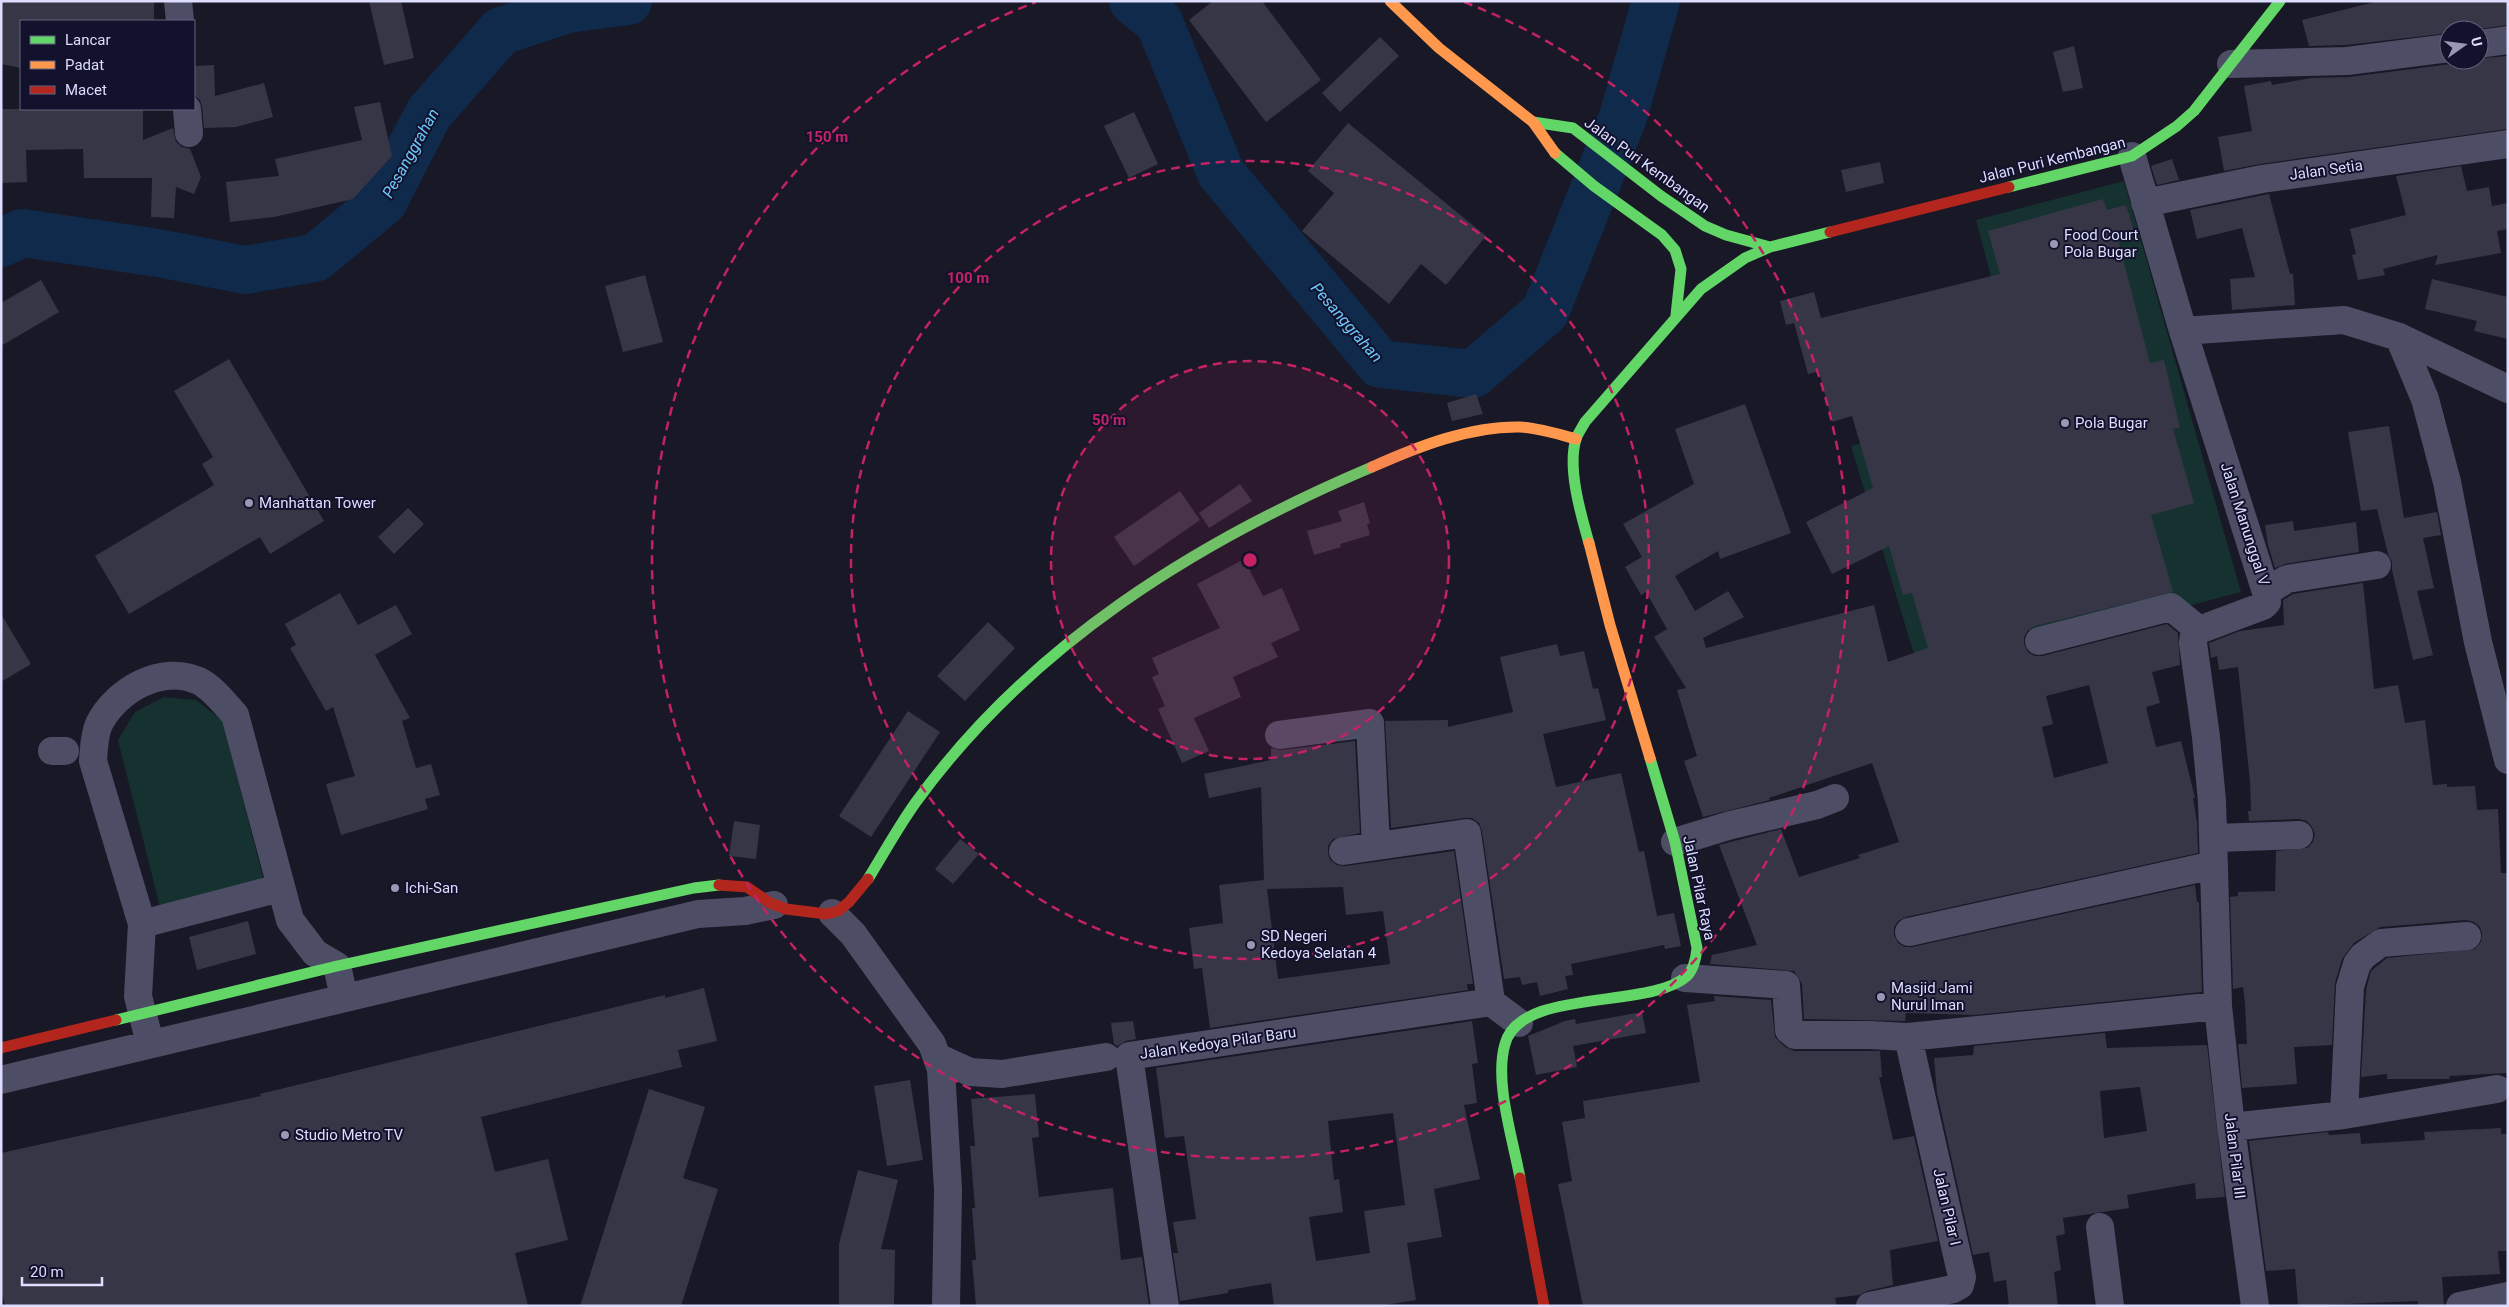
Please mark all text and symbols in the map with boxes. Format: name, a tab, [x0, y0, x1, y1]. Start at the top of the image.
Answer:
legend	[20, 20, 195, 110]
north arrow	[2439, 20, 2489, 70]
text: Lancar	[65, 31, 111, 49]
text: U	[2468, 35, 2485, 48]
text: Padat	[65, 56, 104, 74]
text: Macet	[65, 81, 107, 99]
water label: Pesanggrahan	[378, 105, 443, 201]
street label: Jalan Puri Kembangan	[1581, 113, 1713, 217]
text: 150 m	[806, 128, 848, 146]
street label: Jalan Puri Kembangan	[1977, 133, 2127, 187]
street label: Jalan Setia	[2288, 156, 2364, 184]
place label: Food Court Pola Bugar	[2064, 226, 2138, 261]
marker: Food Court Pola Bugar	[2048, 238, 2060, 250]
text: 100 m	[947, 269, 989, 287]
water label: Pesanggrahan	[1307, 279, 1386, 366]
text: 50 m	[1092, 411, 1126, 429]
place label: Pola Bugar	[2075, 414, 2148, 432]
marker: Pola Bugar	[2059, 417, 2071, 429]
street label: Jalan Manunggal V	[2217, 460, 2274, 588]
place label: Manhattan Tower	[259, 494, 376, 512]
marker: Manhattan Tower	[243, 497, 255, 509]
centre of rings	[1241, 551, 1259, 569]
street label: Jalan Pilar Raya	[1679, 834, 1719, 942]
place label: Ichi-San	[405, 879, 458, 897]
marker: Ichi-San	[389, 882, 401, 894]
place label: SD Negeri Kedoya Selatan 4	[1261, 927, 1377, 962]
marker: SD Negeri Kedoya Selatan 4	[1245, 939, 1257, 951]
place label: Masjid Jami Nurul Iman	[1891, 979, 1973, 1014]
marker: Masjid Jami Nurul Iman	[1875, 991, 1887, 1003]
street label: Jalan Kedoya Pilar Baru	[1139, 1023, 1297, 1063]
street label: Jalan Pilar III	[2221, 1112, 2249, 1200]
place label: Studio Metro TV	[295, 1126, 403, 1144]
marker: Studio Metro TV	[279, 1129, 291, 1141]
street label: Jalan Pilar I	[1929, 1167, 1965, 1247]
scale bar	[22, 1254, 102, 1286]
text: 20 m	[30, 1263, 64, 1281]

